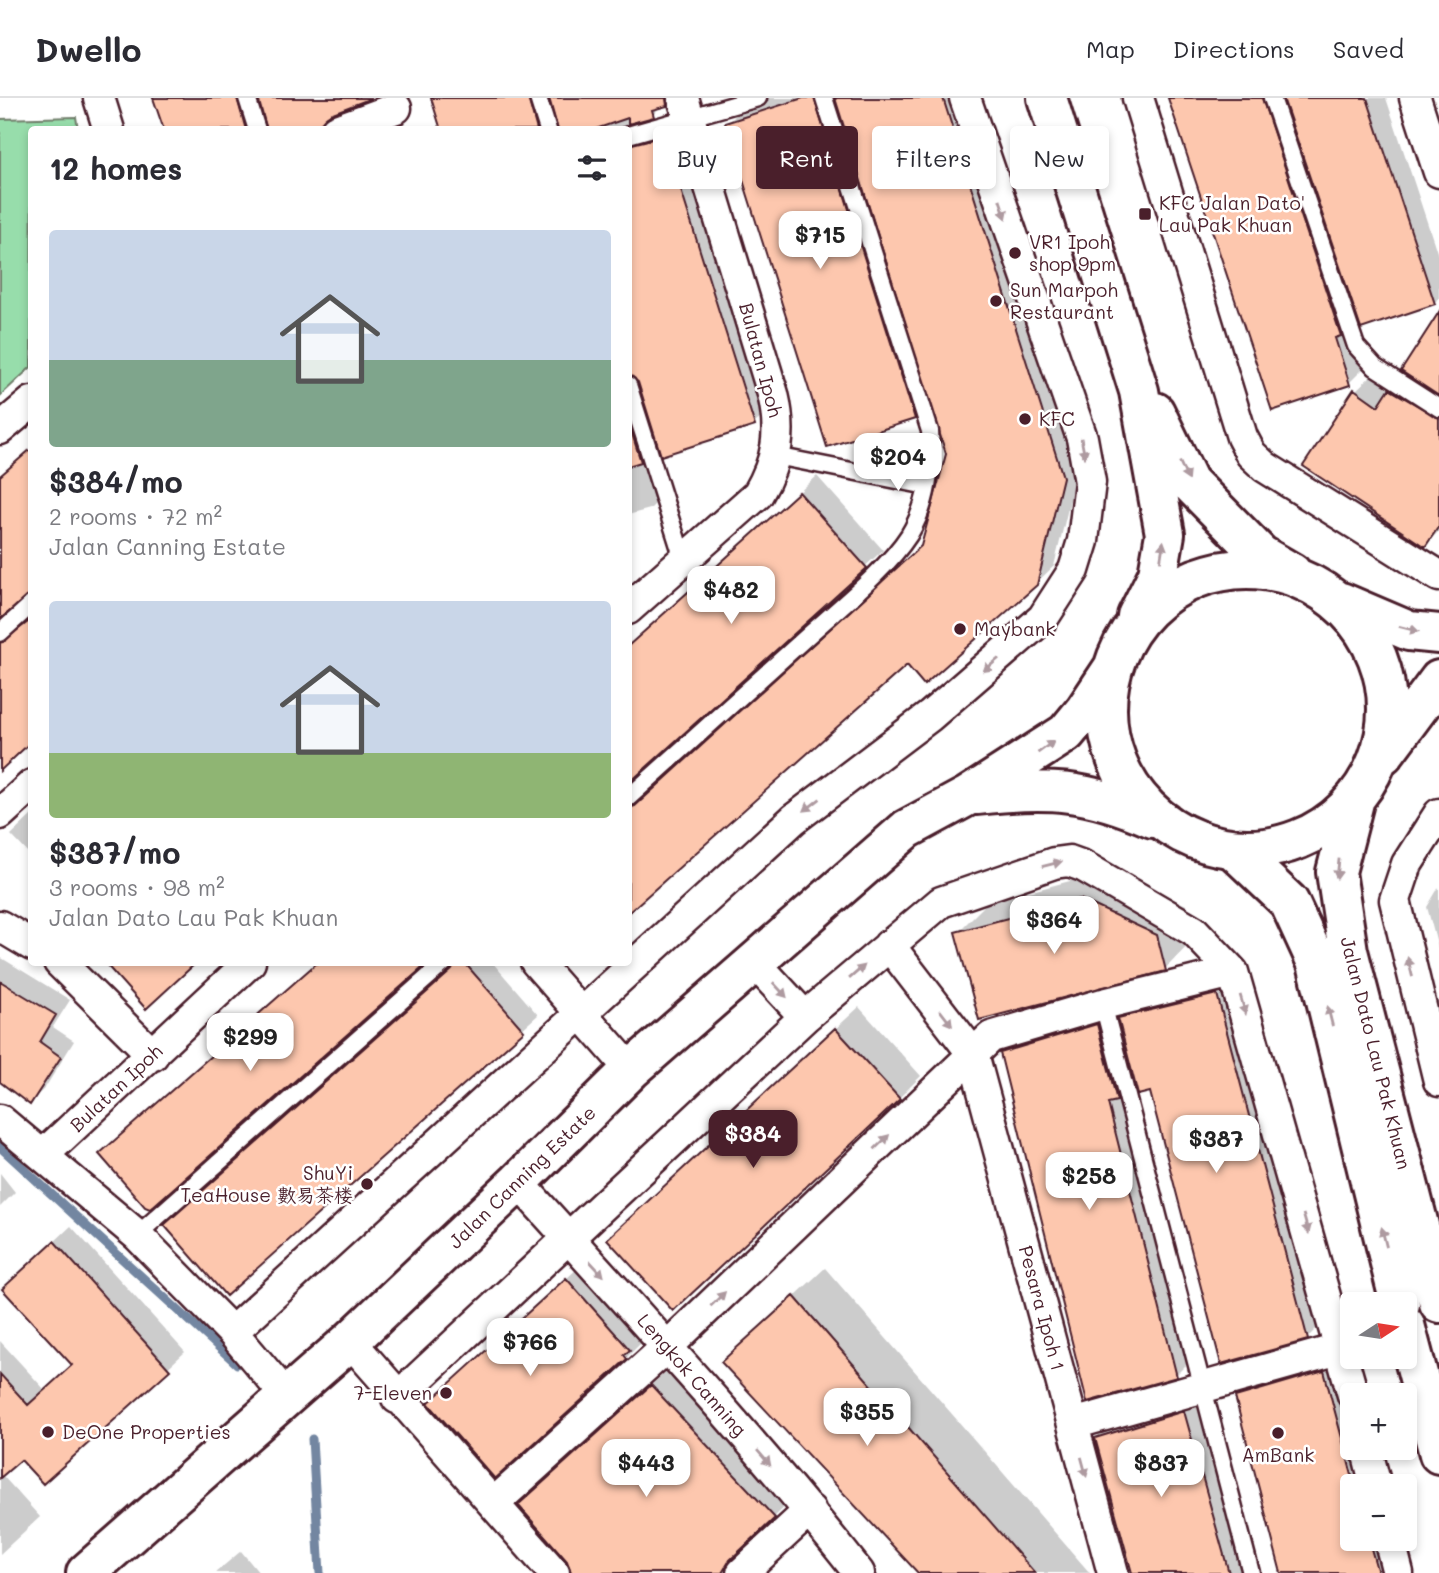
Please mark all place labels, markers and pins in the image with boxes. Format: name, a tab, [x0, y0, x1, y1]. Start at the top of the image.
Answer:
place label: KFC Jalan Dato' Lau Pak Khuan	[1159, 190, 1305, 237]
marker: KFC Jalan Dato' Lau Pak Khuan	[1137, 206, 1153, 222]
pin: $715	[779, 212, 861, 271]
place label: VR1 Ipoh shop 9pm	[1029, 229, 1116, 276]
marker: VR1 Ipoh shop 9pm	[1007, 245, 1023, 261]
place label: Sun Marpoh Restaurant	[1010, 277, 1118, 324]
marker: Sun Marpoh Restaurant	[988, 293, 1004, 309]
place label: KFC	[1039, 406, 1075, 431]
marker: KFC	[1017, 411, 1033, 427]
pin: $204	[857, 434, 939, 493]
pin: $482	[690, 566, 772, 626]
place label: Maybank	[974, 616, 1055, 641]
marker: Maybank	[952, 621, 968, 637]
pin: $364	[1013, 896, 1095, 956]
pin: $299	[209, 1014, 291, 1073]
pin: $384	[712, 1110, 794, 1170]
pin: $387	[1175, 1116, 1257, 1175]
pin: $258	[1048, 1152, 1130, 1212]
place label: ShuYi TeaHouse 數易茶楼	[181, 1160, 353, 1207]
marker: ShuYi TeaHouse 數易茶楼	[359, 1176, 375, 1192]
pin: $766	[489, 1318, 571, 1378]
place label: 7-Eleven	[354, 1380, 432, 1405]
marker: 7-Eleven	[438, 1385, 454, 1401]
pin: $355	[826, 1388, 908, 1448]
place label: DeOne Properties	[62, 1419, 231, 1444]
marker: DeOne Properties	[40, 1424, 56, 1440]
marker: AmBank	[1270, 1425, 1286, 1441]
pin: $443	[605, 1440, 687, 1499]
pin: $837	[1120, 1440, 1202, 1499]
place label: AmBank	[1242, 1442, 1314, 1467]

